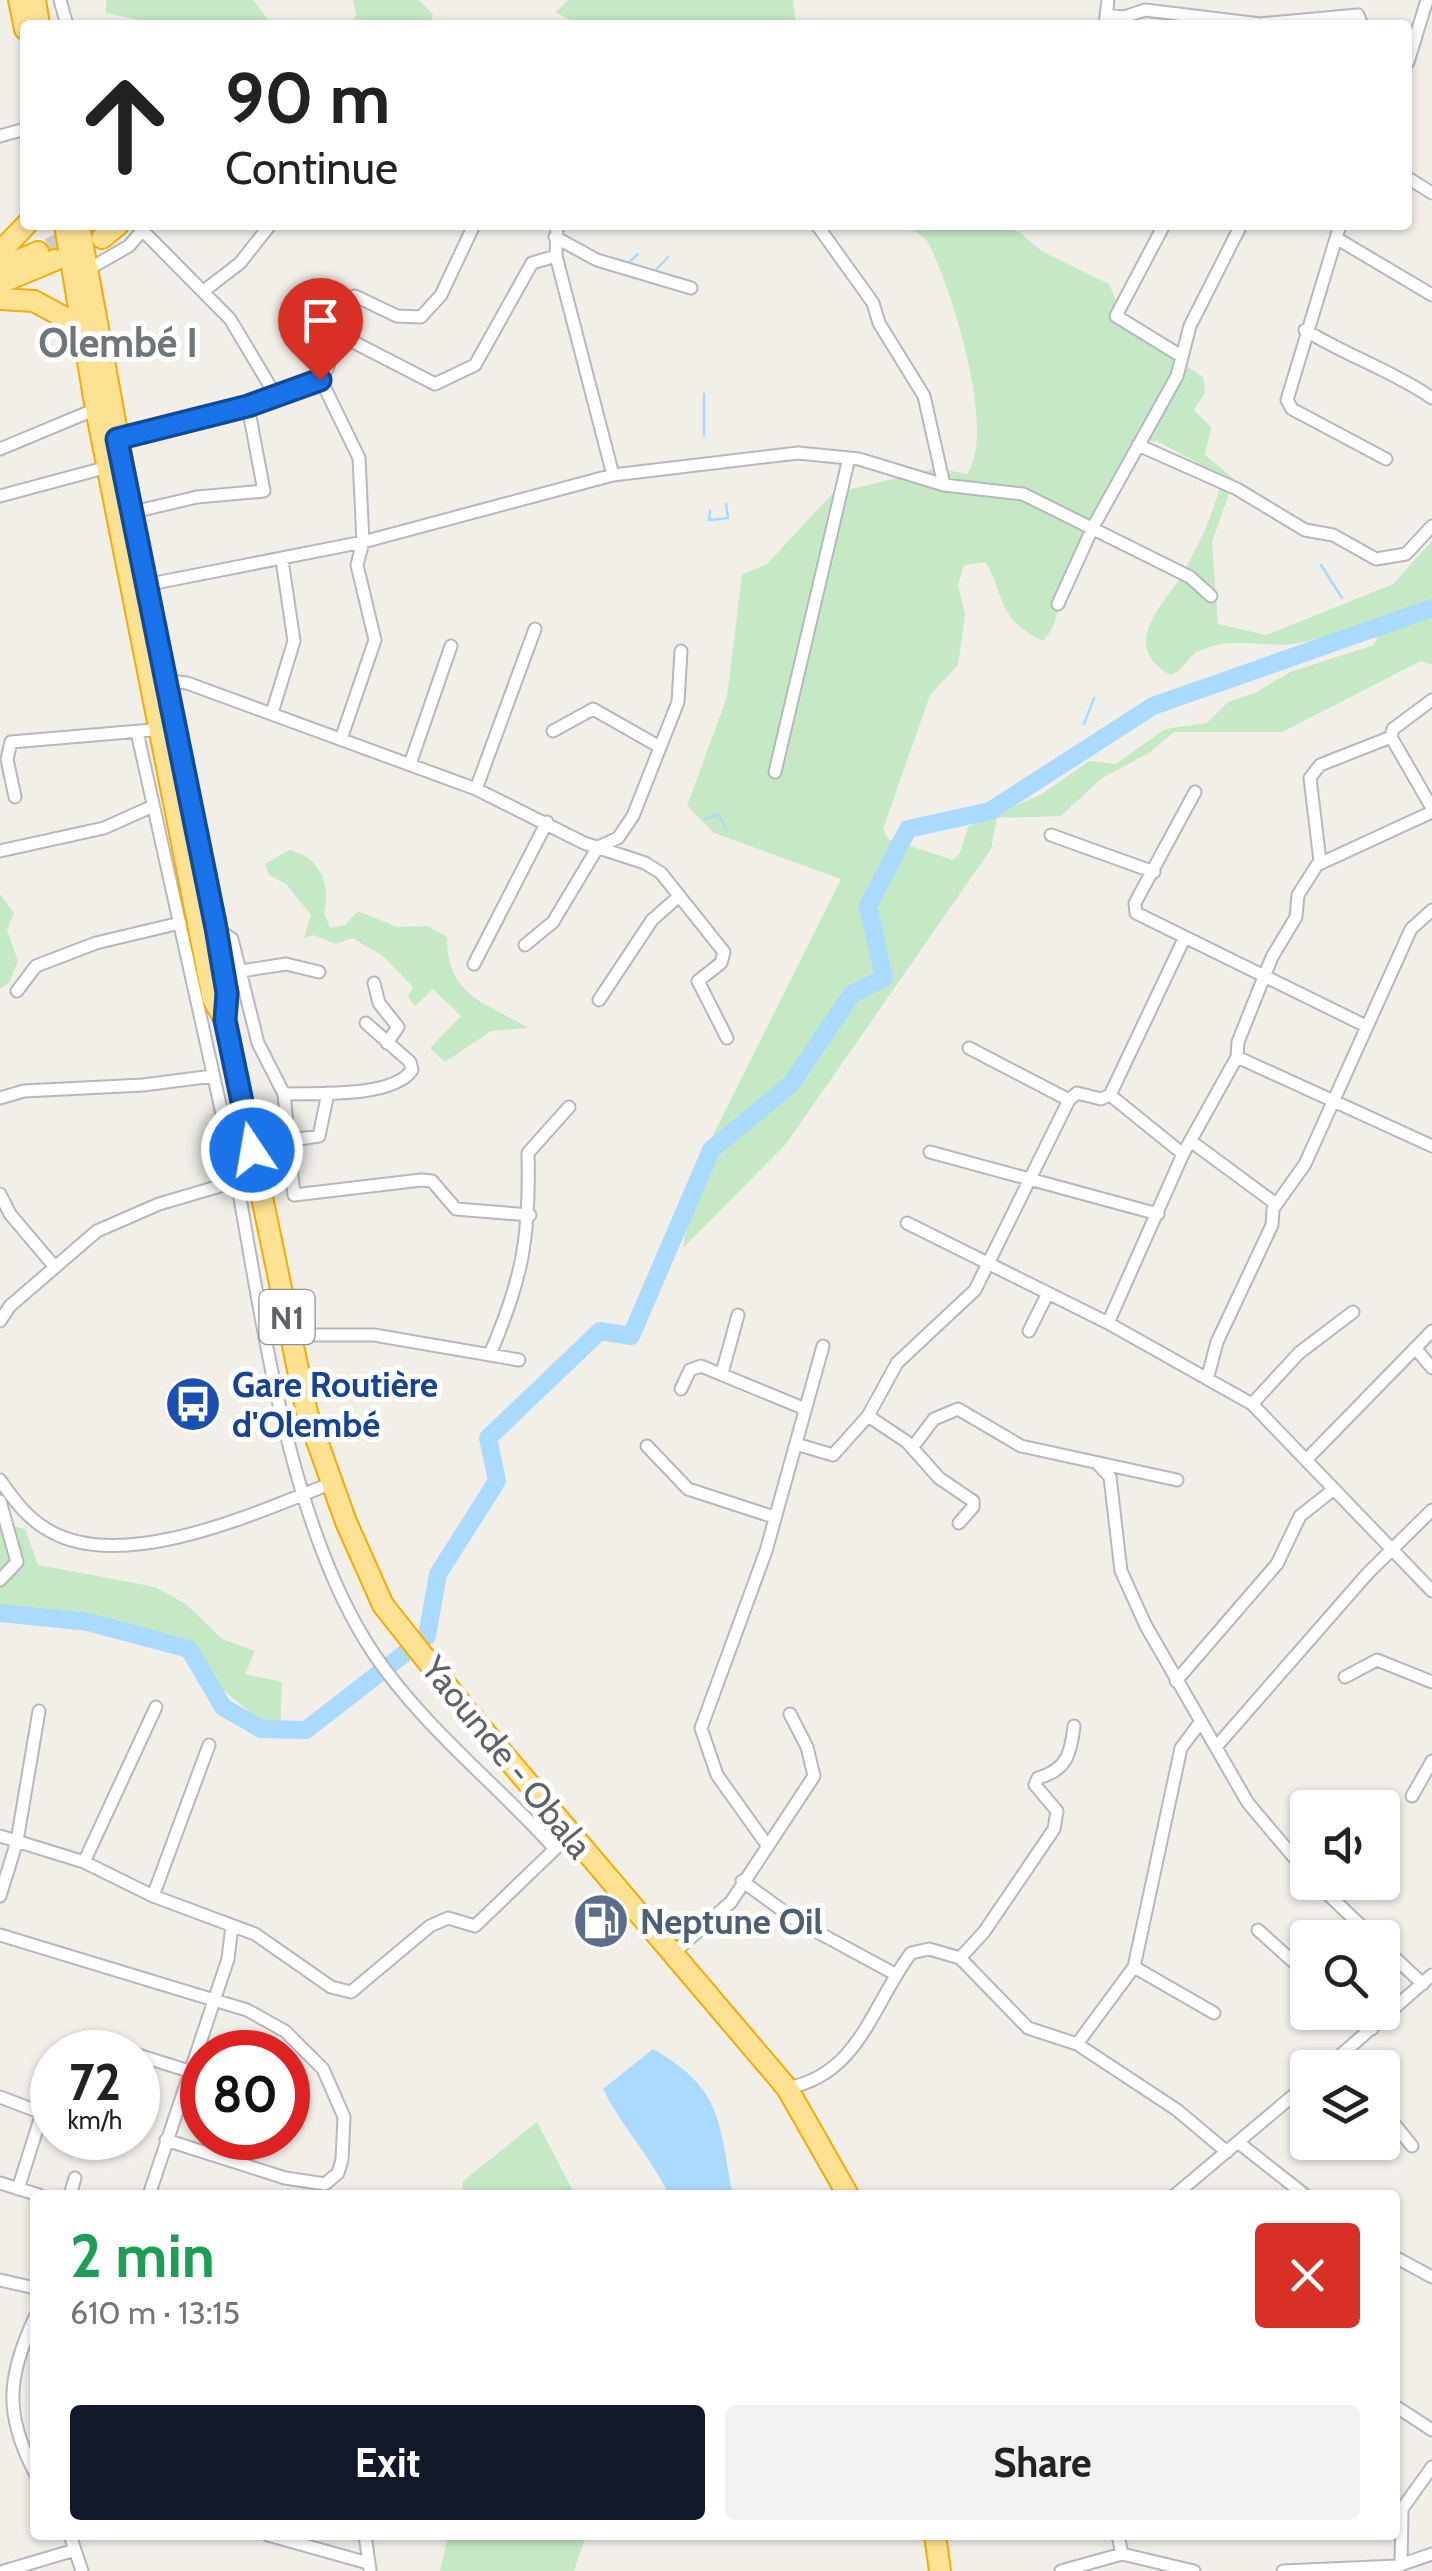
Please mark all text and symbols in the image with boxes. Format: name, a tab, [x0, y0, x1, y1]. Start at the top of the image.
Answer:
text: 90 m	[225, 55, 390, 141]
icon: ahead	[60, 60, 190, 190]
text: Continue	[225, 141, 398, 195]
pin	[278, 278, 363, 381]
icon: arrive	[293, 293, 348, 348]
district label: Olembé I	[38, 318, 198, 367]
position arrow	[200, 1098, 304, 1202]
road number: N1	[260, 1290, 314, 1344]
place label: Gare Routière d'Olembé	[232, 1363, 438, 1446]
bus stop icon: Gare Routière d'Olembé	[163, 1374, 223, 1434]
street label: Yaounde - Obala	[412, 1647, 602, 1867]
map controls	[1290, 1790, 1400, 2160]
button: sound	[1290, 1790, 1400, 1900]
fuel station icon: Neptune Oil	[571, 1891, 631, 1951]
place label: Neptune Oil	[640, 1900, 823, 1943]
button: search	[1290, 1920, 1400, 2030]
speed limit sign: 80	[180, 2030, 310, 2160]
button: layers	[1290, 2050, 1400, 2160]
text: 72	[69, 2052, 121, 2113]
text: km/h	[68, 2105, 122, 2135]
text: 2 min	[70, 2219, 215, 2292]
button: close	[1255, 2223, 1360, 2328]
text: 610 m · 13:15	[70, 2293, 240, 2332]
button: Exit	[70, 2405, 705, 2520]
button: Share	[725, 2405, 1360, 2520]

